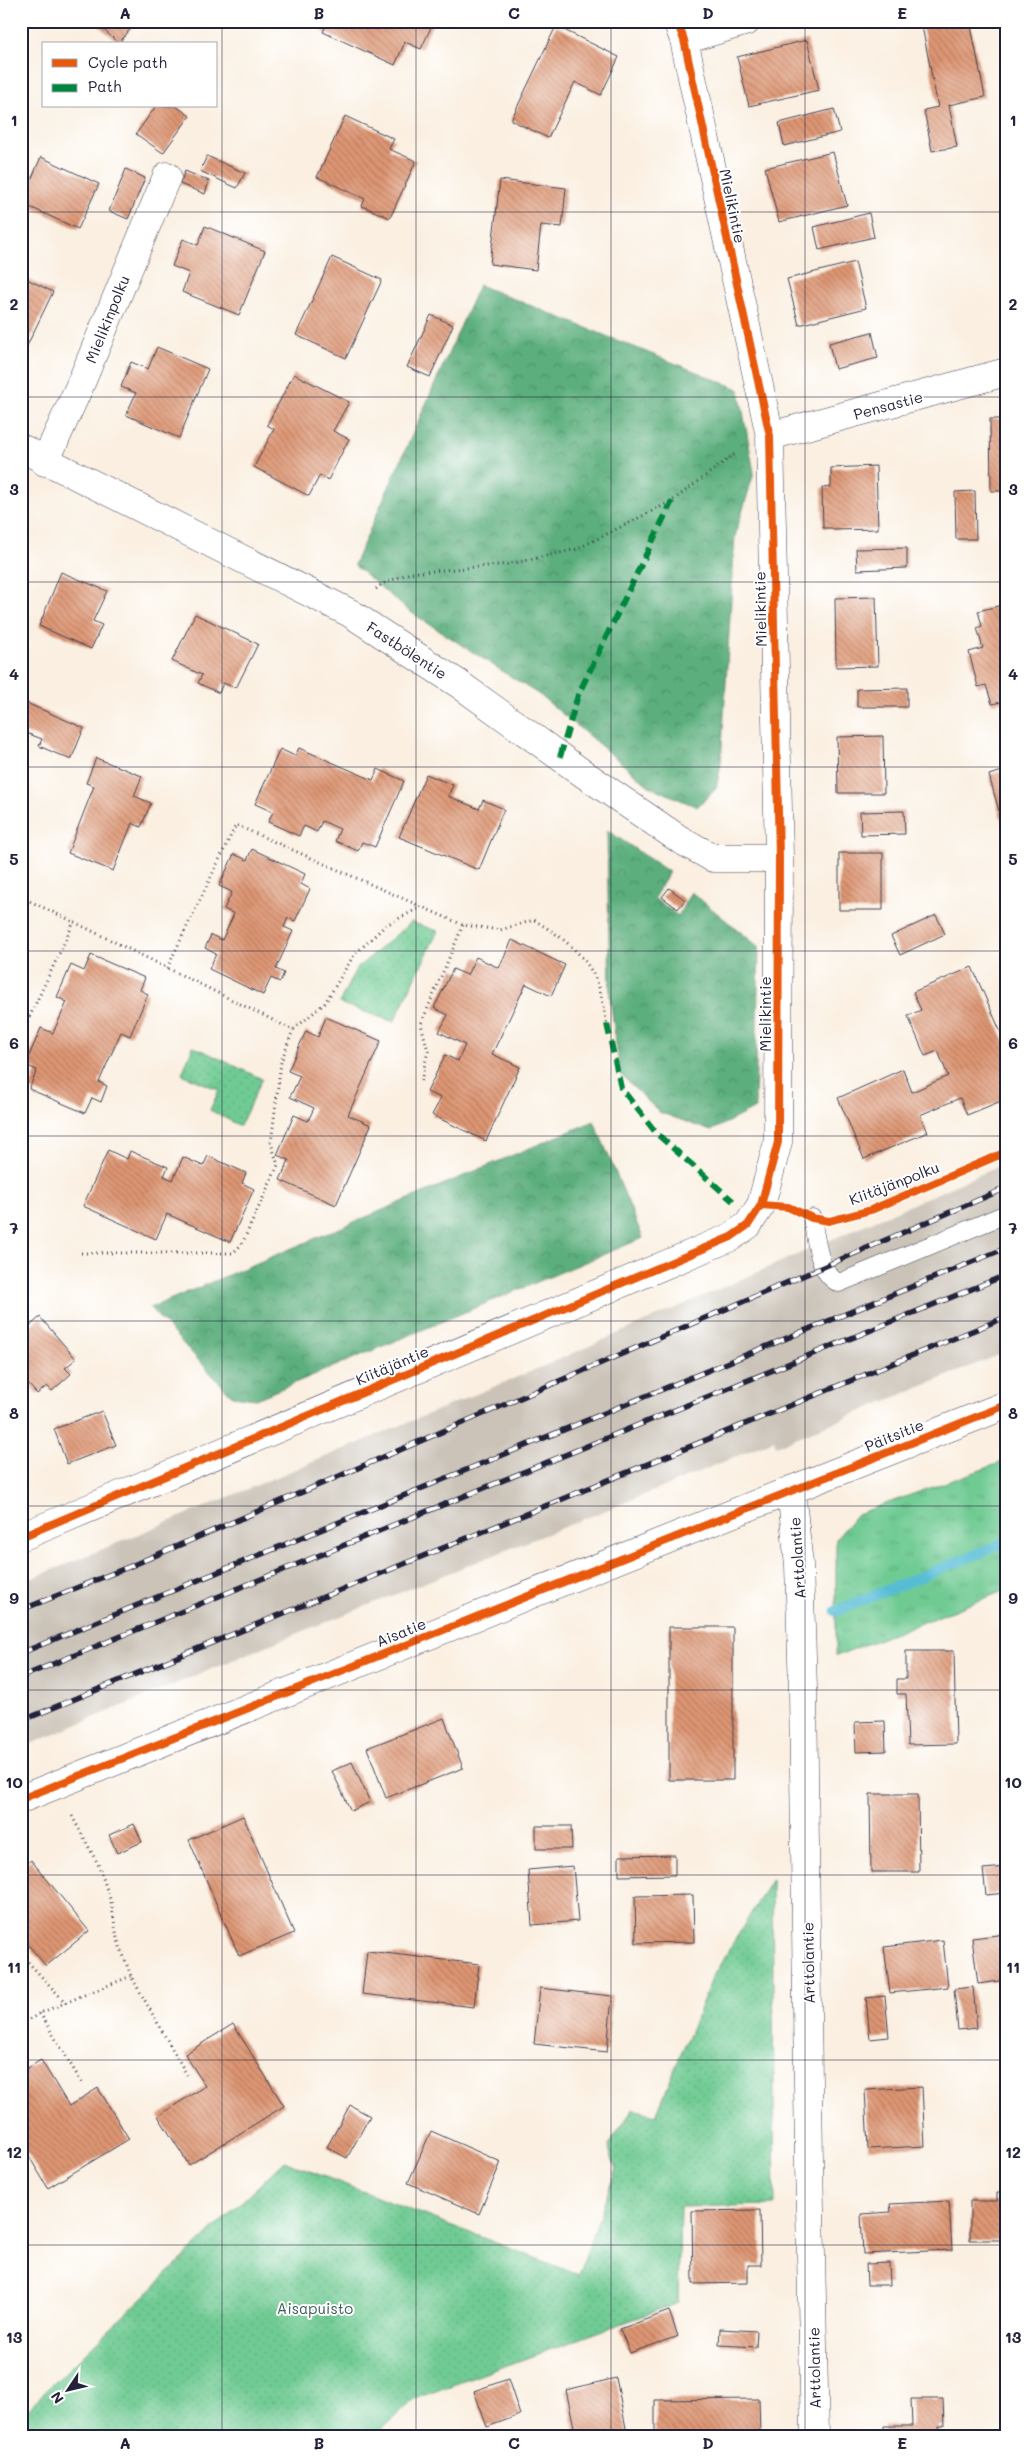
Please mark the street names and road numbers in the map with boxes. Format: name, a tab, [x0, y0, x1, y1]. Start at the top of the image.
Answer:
street label: Mielikintie	[715, 167, 751, 245]
street label: Mielikinpolku	[80, 272, 134, 366]
street label: Pensastie	[851, 386, 925, 424]
street label: Mielikintie	[749, 571, 771, 647]
street label: Fastbölentie	[363, 617, 451, 683]
street label: Mielikintie	[755, 976, 775, 1052]
street label: Kiitäjänpolku	[846, 1157, 942, 1209]
street label: Kiitäjäntie	[352, 1341, 432, 1389]
street label: Päitsitie	[861, 1414, 927, 1456]
street label: Arttolantie	[784, 1516, 810, 1600]
street label: Aisatie	[373, 1613, 429, 1651]
street label: Arttolantie	[797, 1922, 819, 2004]
street label: Arttolantie	[803, 2327, 825, 2409]

